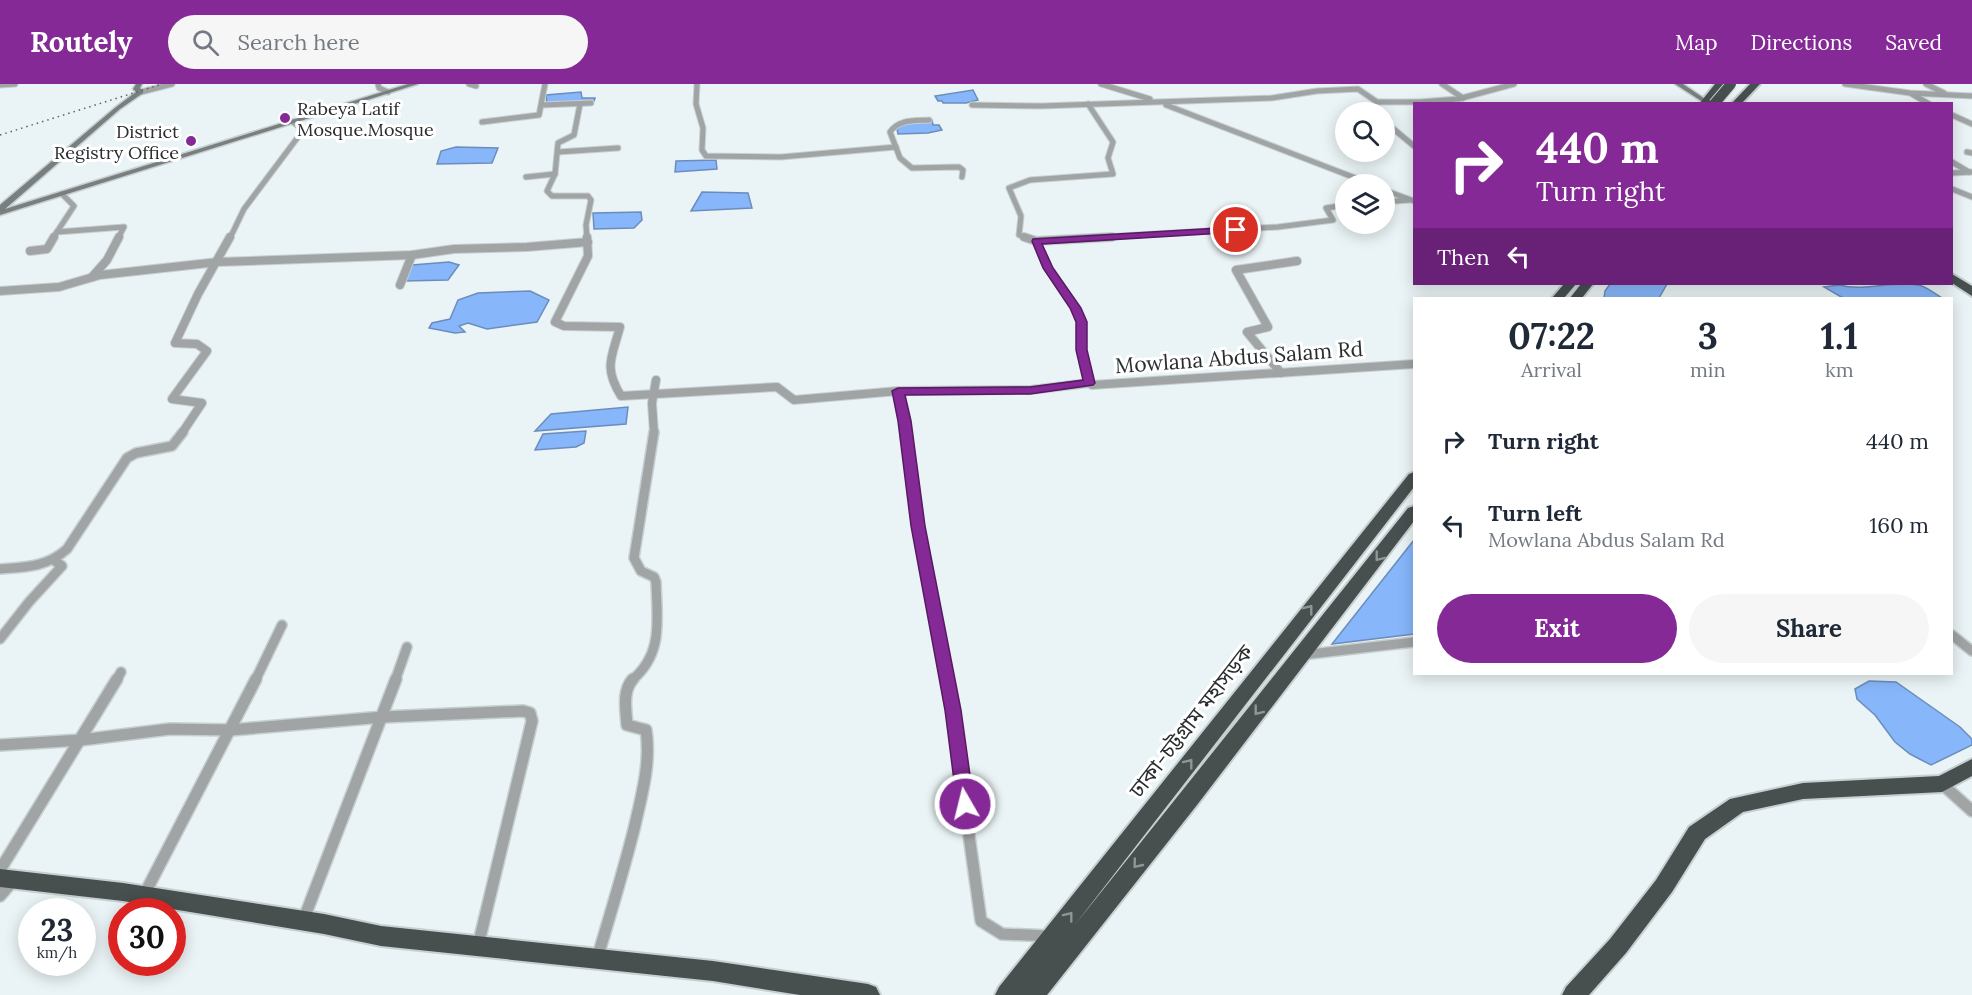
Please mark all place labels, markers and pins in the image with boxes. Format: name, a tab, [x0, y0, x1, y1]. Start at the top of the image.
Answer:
place label: Rabeya Latif Mosque.Mosque	[297, 97, 434, 141]
marker: Rabeya Latif Mosque.Mosque	[278, 111, 292, 125]
place label: District Registry Office	[54, 120, 179, 164]
marker: District Registry Office	[184, 134, 198, 148]
pin	[1210, 204, 1261, 255]

